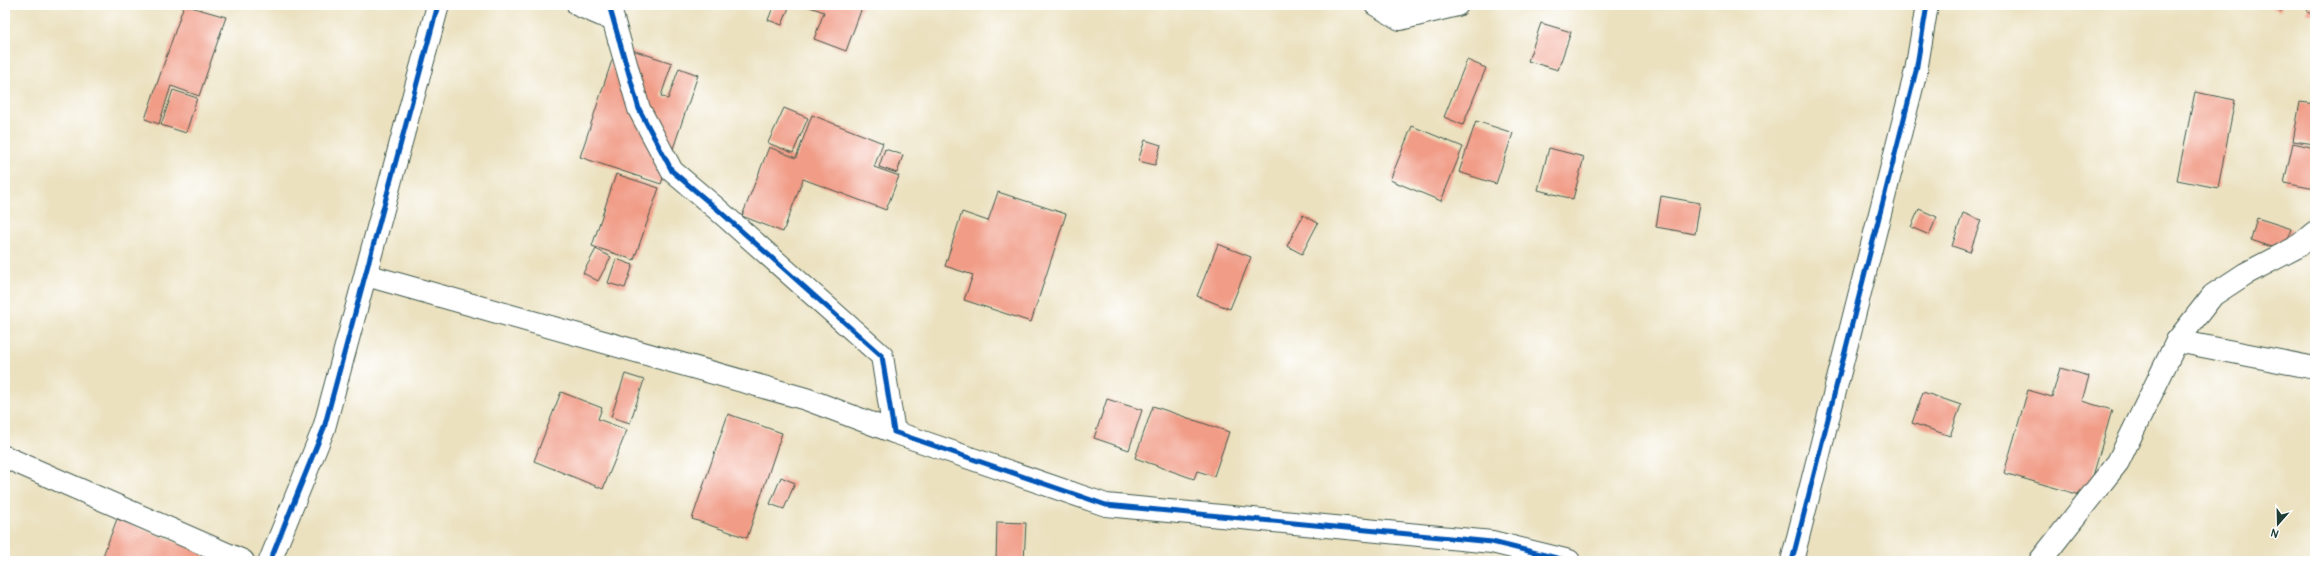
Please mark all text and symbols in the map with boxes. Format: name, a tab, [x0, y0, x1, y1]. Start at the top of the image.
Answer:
north arrow	[2258, 504, 2298, 544]
text: N	[2269, 525, 2280, 540]

